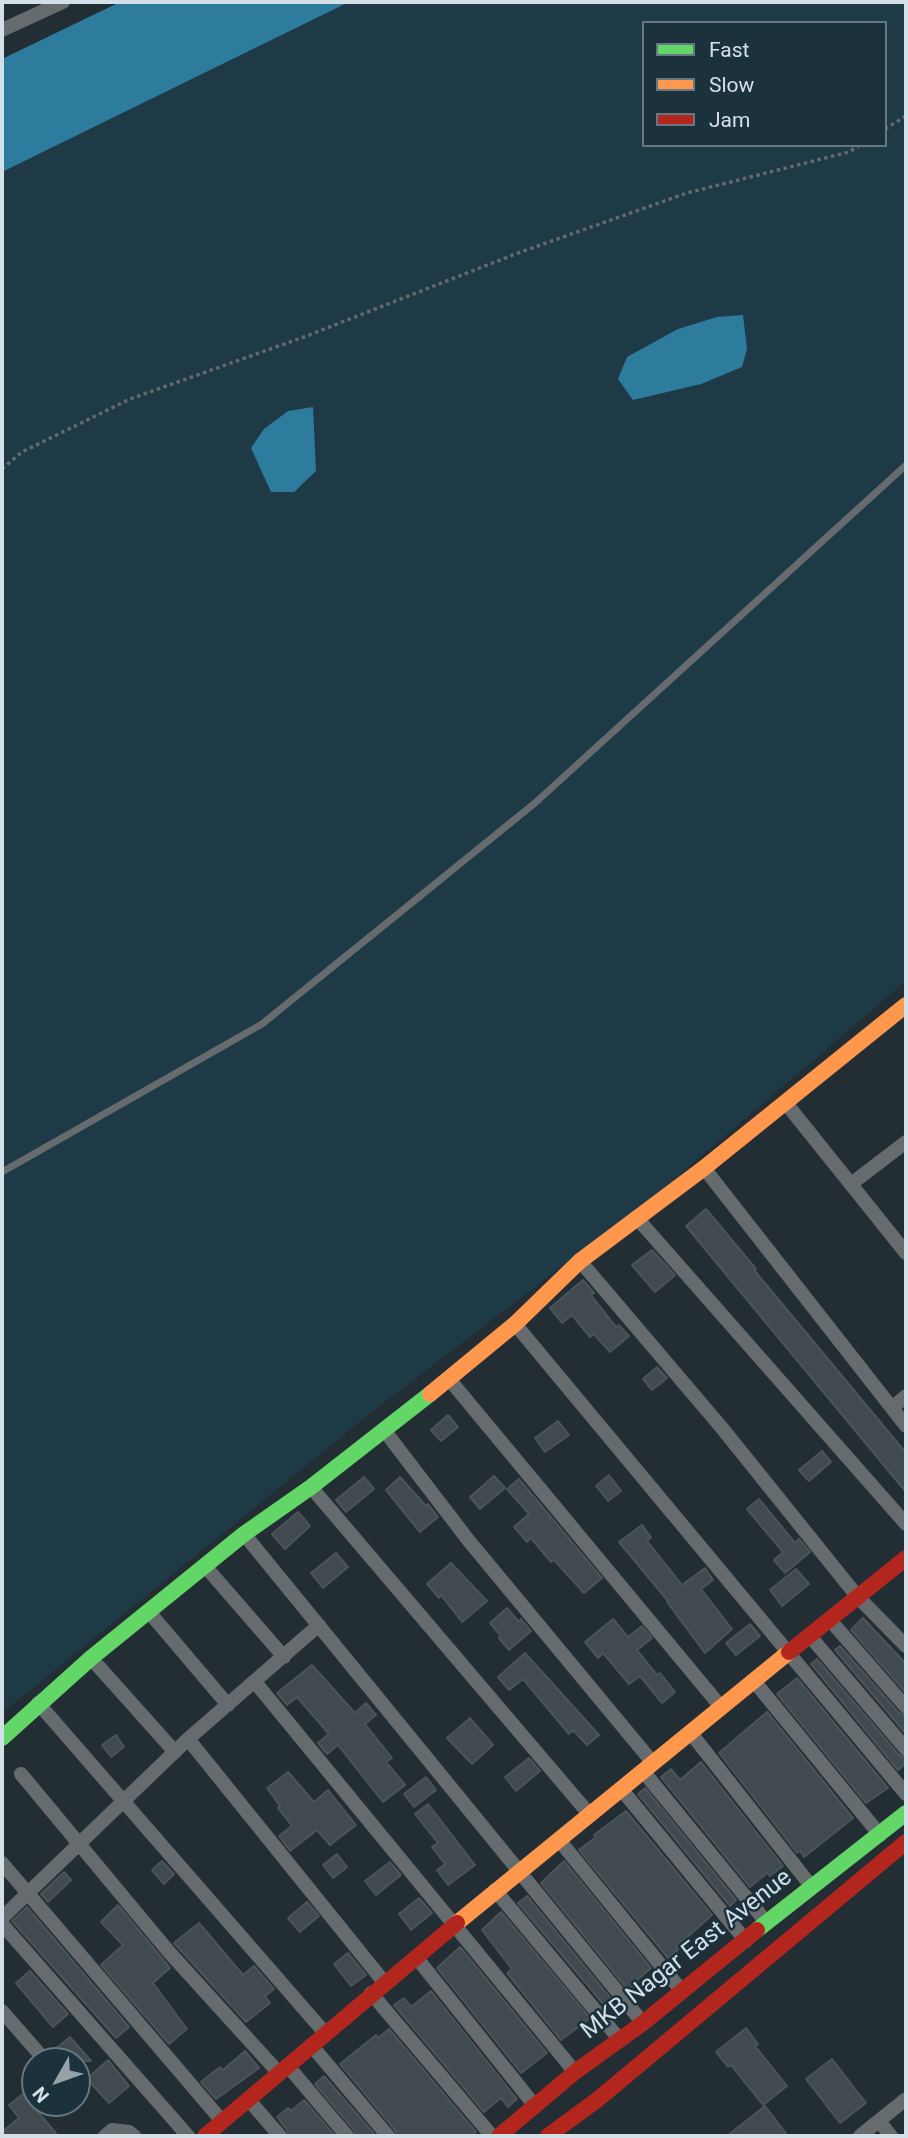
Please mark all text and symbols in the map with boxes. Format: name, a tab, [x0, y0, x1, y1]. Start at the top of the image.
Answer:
legend	[642, 21, 887, 147]
text: Fast	[709, 38, 749, 62]
text: Slow	[709, 73, 754, 97]
text: Jam	[709, 108, 750, 132]
street label: MKB Nagar East Avenue	[576, 1864, 798, 2046]
north arrow	[21, 2047, 91, 2117]
text: N	[28, 2082, 54, 2107]

